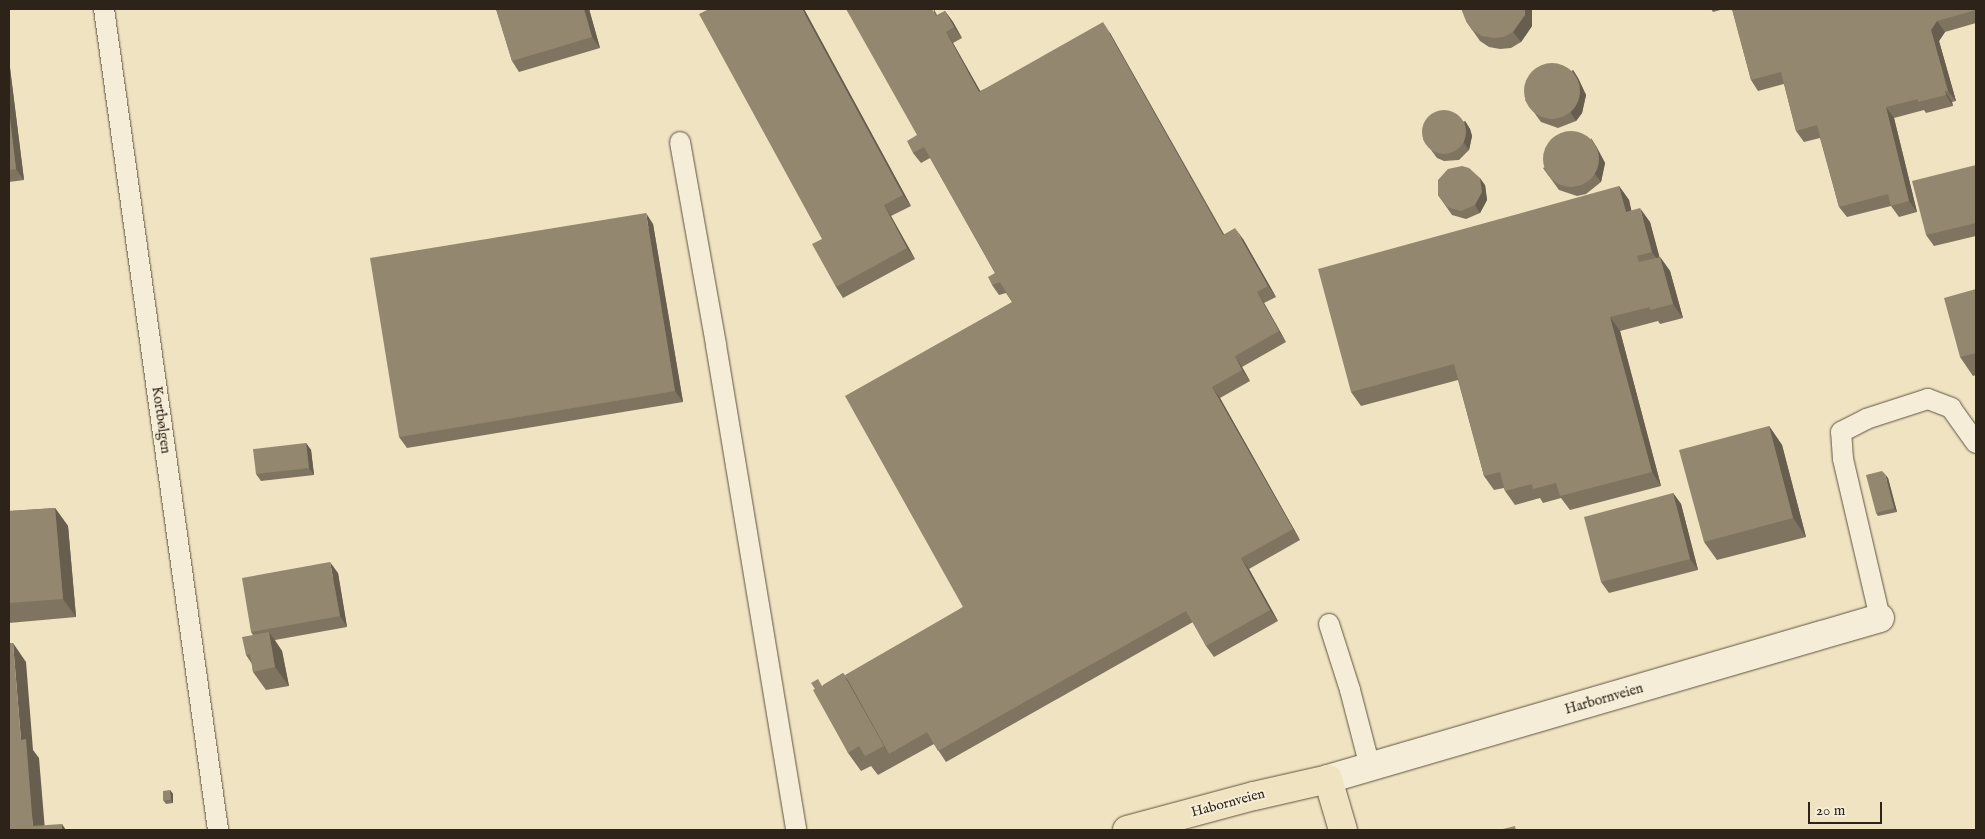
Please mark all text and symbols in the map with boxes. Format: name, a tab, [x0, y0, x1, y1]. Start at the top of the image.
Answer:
street label: Kortbølgen	[148, 385, 174, 455]
street label: Harbornveien	[1563, 680, 1645, 718]
street label: Habornveien	[1189, 785, 1267, 821]
scale bar	[1810, 792, 1884, 824]
text: 20 m	[1816, 801, 1845, 820]

